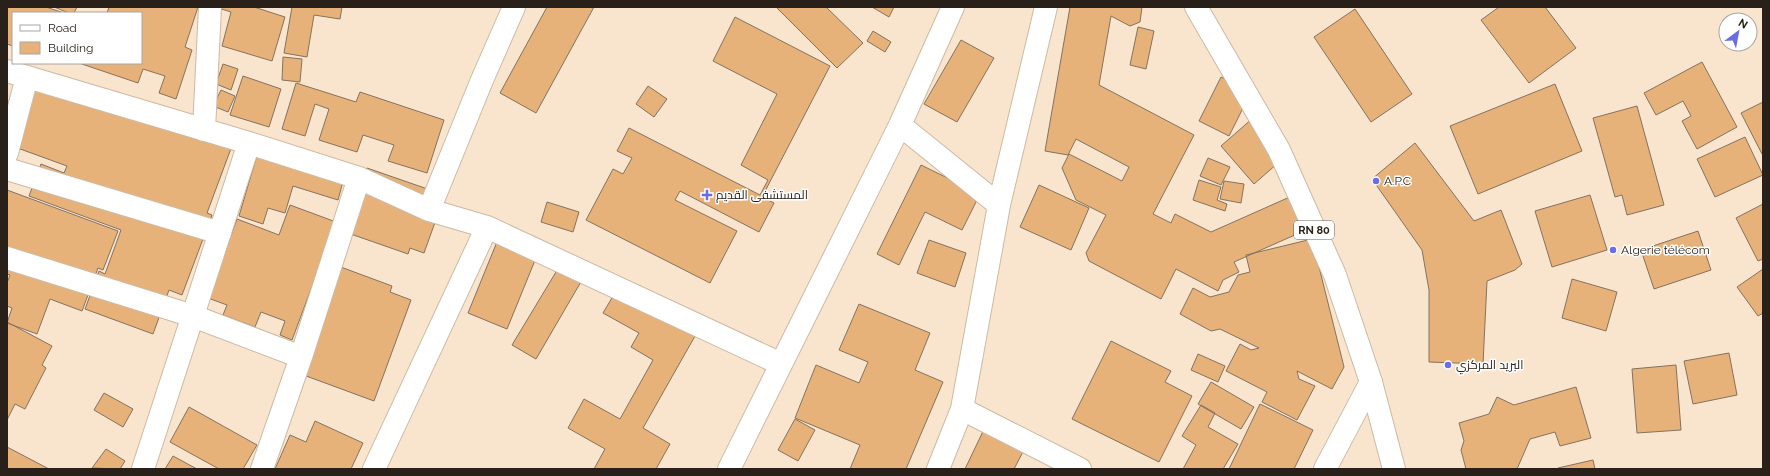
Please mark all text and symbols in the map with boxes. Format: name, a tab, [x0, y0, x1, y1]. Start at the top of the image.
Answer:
legend	[12, 12, 142, 64]
north arrow	[1718, 12, 1758, 52]
text: N	[1736, 16, 1750, 32]
text: Road	[48, 21, 77, 35]
text: Building	[48, 41, 94, 55]
place label: A.P.C	[1384, 174, 1411, 188]
marker: A.P.C	[1371, 176, 1381, 186]
place label: المستشفى القديم	[716, 188, 808, 203]
marker: المستشفى القديم	[701, 189, 713, 201]
road number: RN 80	[1294, 221, 1334, 239]
place label: Algerie télécom	[1621, 243, 1710, 257]
marker: Algerie télécom	[1608, 245, 1618, 255]
place label: البريد المركزي	[1456, 358, 1523, 375]
marker: البريد المركزي	[1443, 360, 1453, 370]

